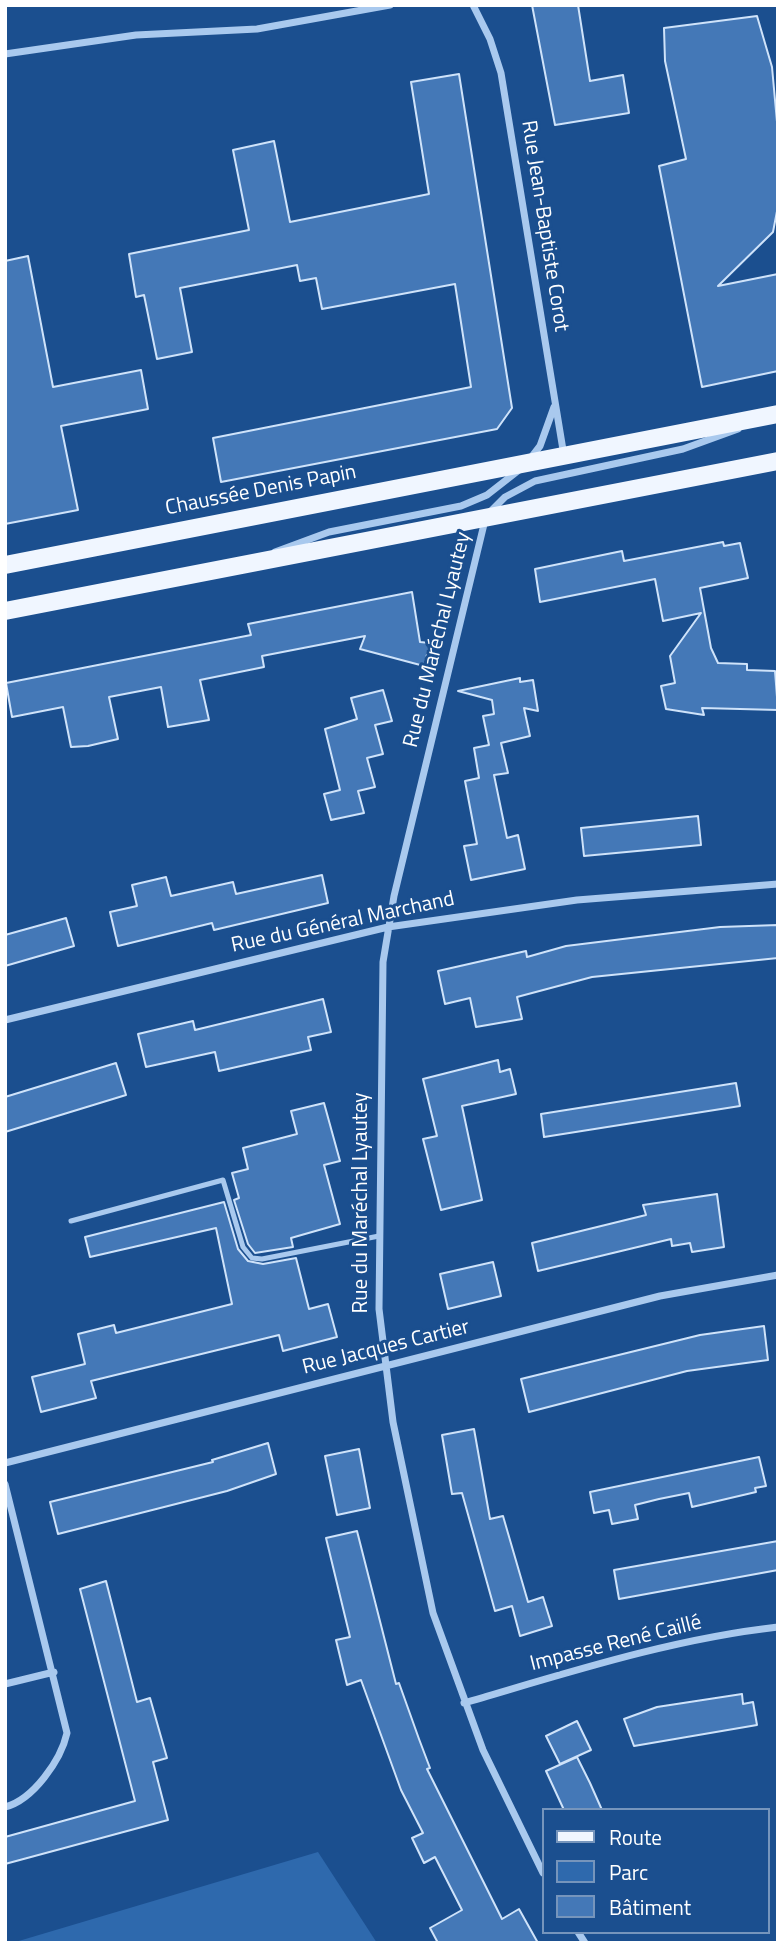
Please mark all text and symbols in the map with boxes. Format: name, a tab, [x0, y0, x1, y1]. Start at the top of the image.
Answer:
street label: Rue Jean-Baptiste Corot	[515, 119, 573, 333]
street label: Chaussée Denis Papin	[163, 460, 359, 522]
street label: Rue du Maréchal Lyautey	[399, 530, 477, 750]
street label: Rue du Général Marchand	[229, 887, 457, 959]
street label: Rue du Maréchal Lyautey	[349, 1092, 375, 1314]
street label: Rue Jacques Cartier	[300, 1315, 472, 1381]
street label: Impasse René Caillé	[528, 1611, 704, 1677]
legend	[542, 1808, 769, 1934]
text: Route	[609, 1821, 662, 1853]
text: Parc	[609, 1856, 648, 1888]
text: Bâtiment	[609, 1891, 691, 1923]

